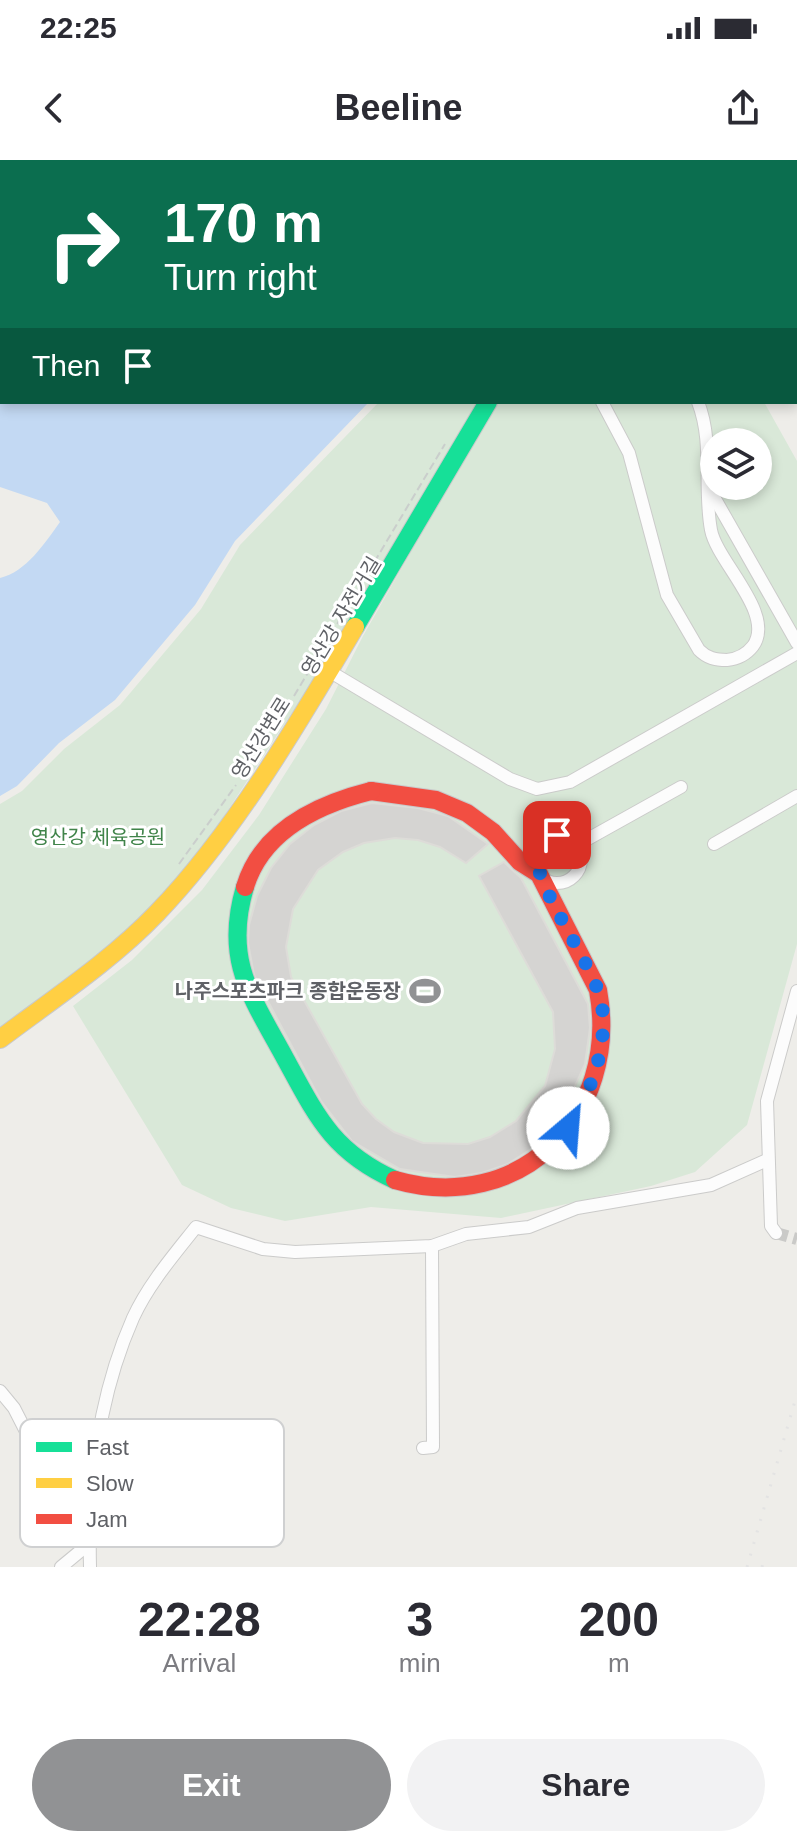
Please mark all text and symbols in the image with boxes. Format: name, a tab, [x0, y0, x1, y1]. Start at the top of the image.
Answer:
text: 22:25	[40, 11, 117, 44]
icon: back	[32, 86, 76, 130]
icon: share	[721, 86, 765, 130]
text: Beeline	[334, 87, 463, 128]
text: 170 m	[164, 191, 323, 254]
icon: right	[32, 192, 136, 296]
text: Turn right	[164, 257, 317, 298]
icon: arrive	[116, 344, 160, 388]
text: Then	[32, 349, 100, 382]
map controls	[700, 428, 772, 500]
button: layers	[700, 428, 772, 500]
street label: 영산강 자전거길	[297, 553, 385, 679]
street label: 영산강변로	[227, 693, 295, 783]
pin	[523, 801, 591, 869]
icon: arrive	[535, 813, 579, 857]
park label: 영산강 체육공원	[31, 826, 165, 848]
sports icon: 나주스포츠파크 종합운동장	[408, 974, 442, 1008]
place label: 나주스포츠파크 종합운동장	[175, 980, 401, 1002]
position arrow	[526, 1086, 610, 1170]
legend	[20, 1419, 284, 1547]
text: Fast	[86, 1435, 129, 1460]
text: Slow	[86, 1471, 134, 1496]
text: Jam	[86, 1507, 128, 1532]
text: 22:28	[138, 1593, 261, 1646]
text: 3	[406, 1593, 433, 1646]
text: 200	[579, 1593, 659, 1646]
text: Arrival	[163, 1648, 236, 1678]
text: min	[399, 1648, 441, 1678]
text: m	[608, 1648, 630, 1678]
button: Exit	[32, 1739, 391, 1831]
button: Share	[407, 1739, 765, 1831]

